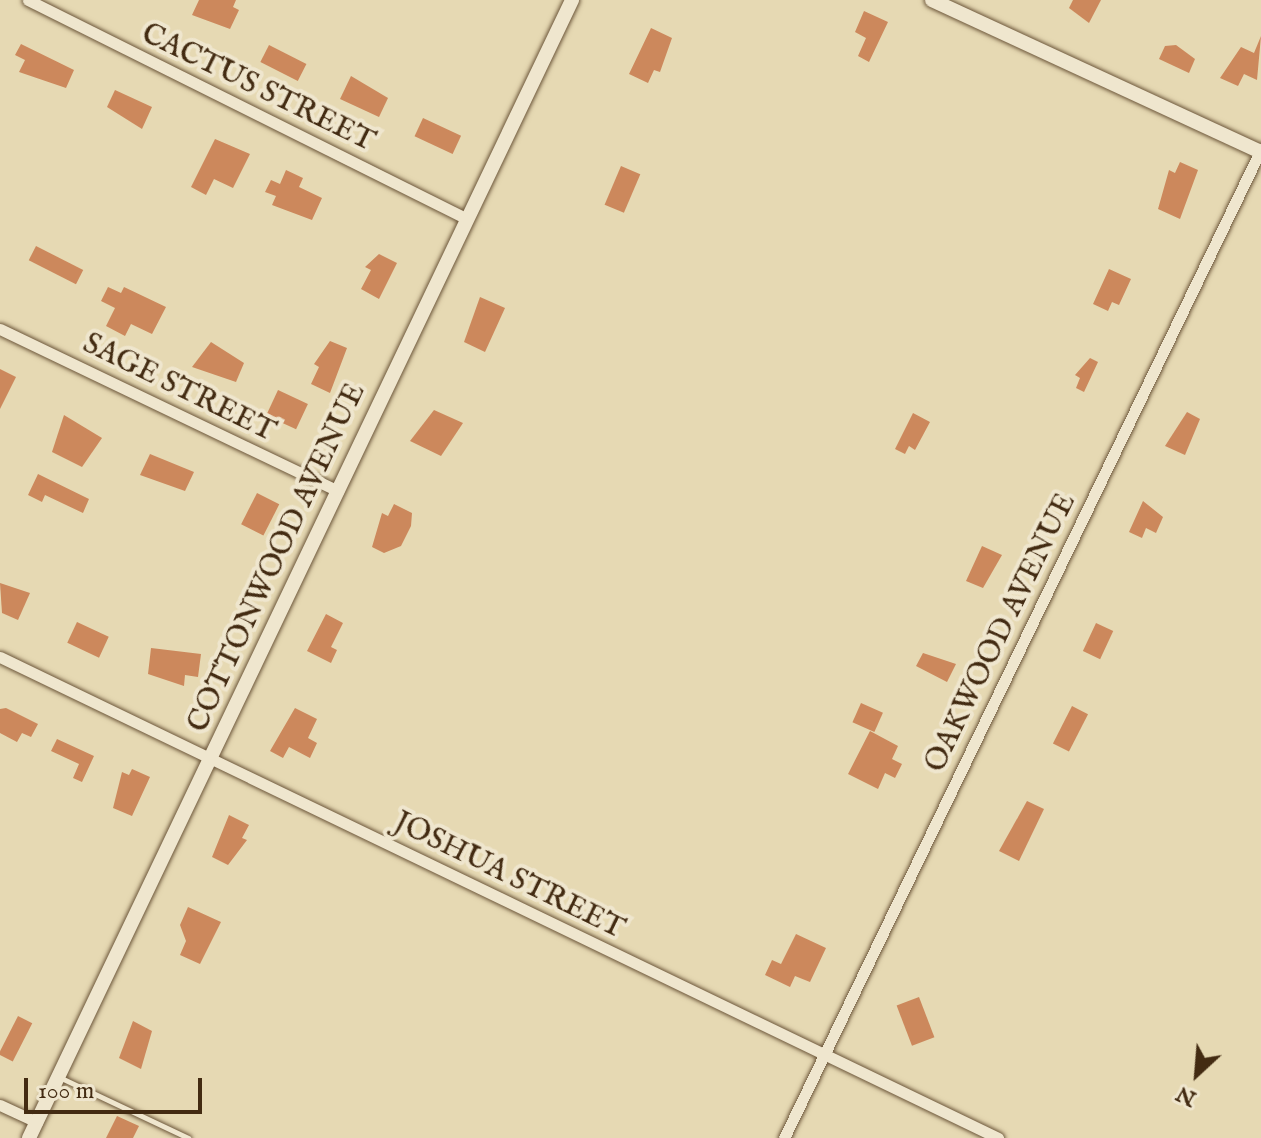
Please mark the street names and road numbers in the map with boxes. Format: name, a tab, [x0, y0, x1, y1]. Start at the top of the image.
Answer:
street label: CACTUS STREET	[135, 16, 381, 160]
street label: SAGE STREET	[77, 326, 281, 450]
street label: COTTONWOOD AVENUE	[180, 378, 374, 738]
street label: OAKWOOD AVENUE	[918, 488, 1084, 778]
street label: JOSHUA STREET	[388, 805, 630, 947]

